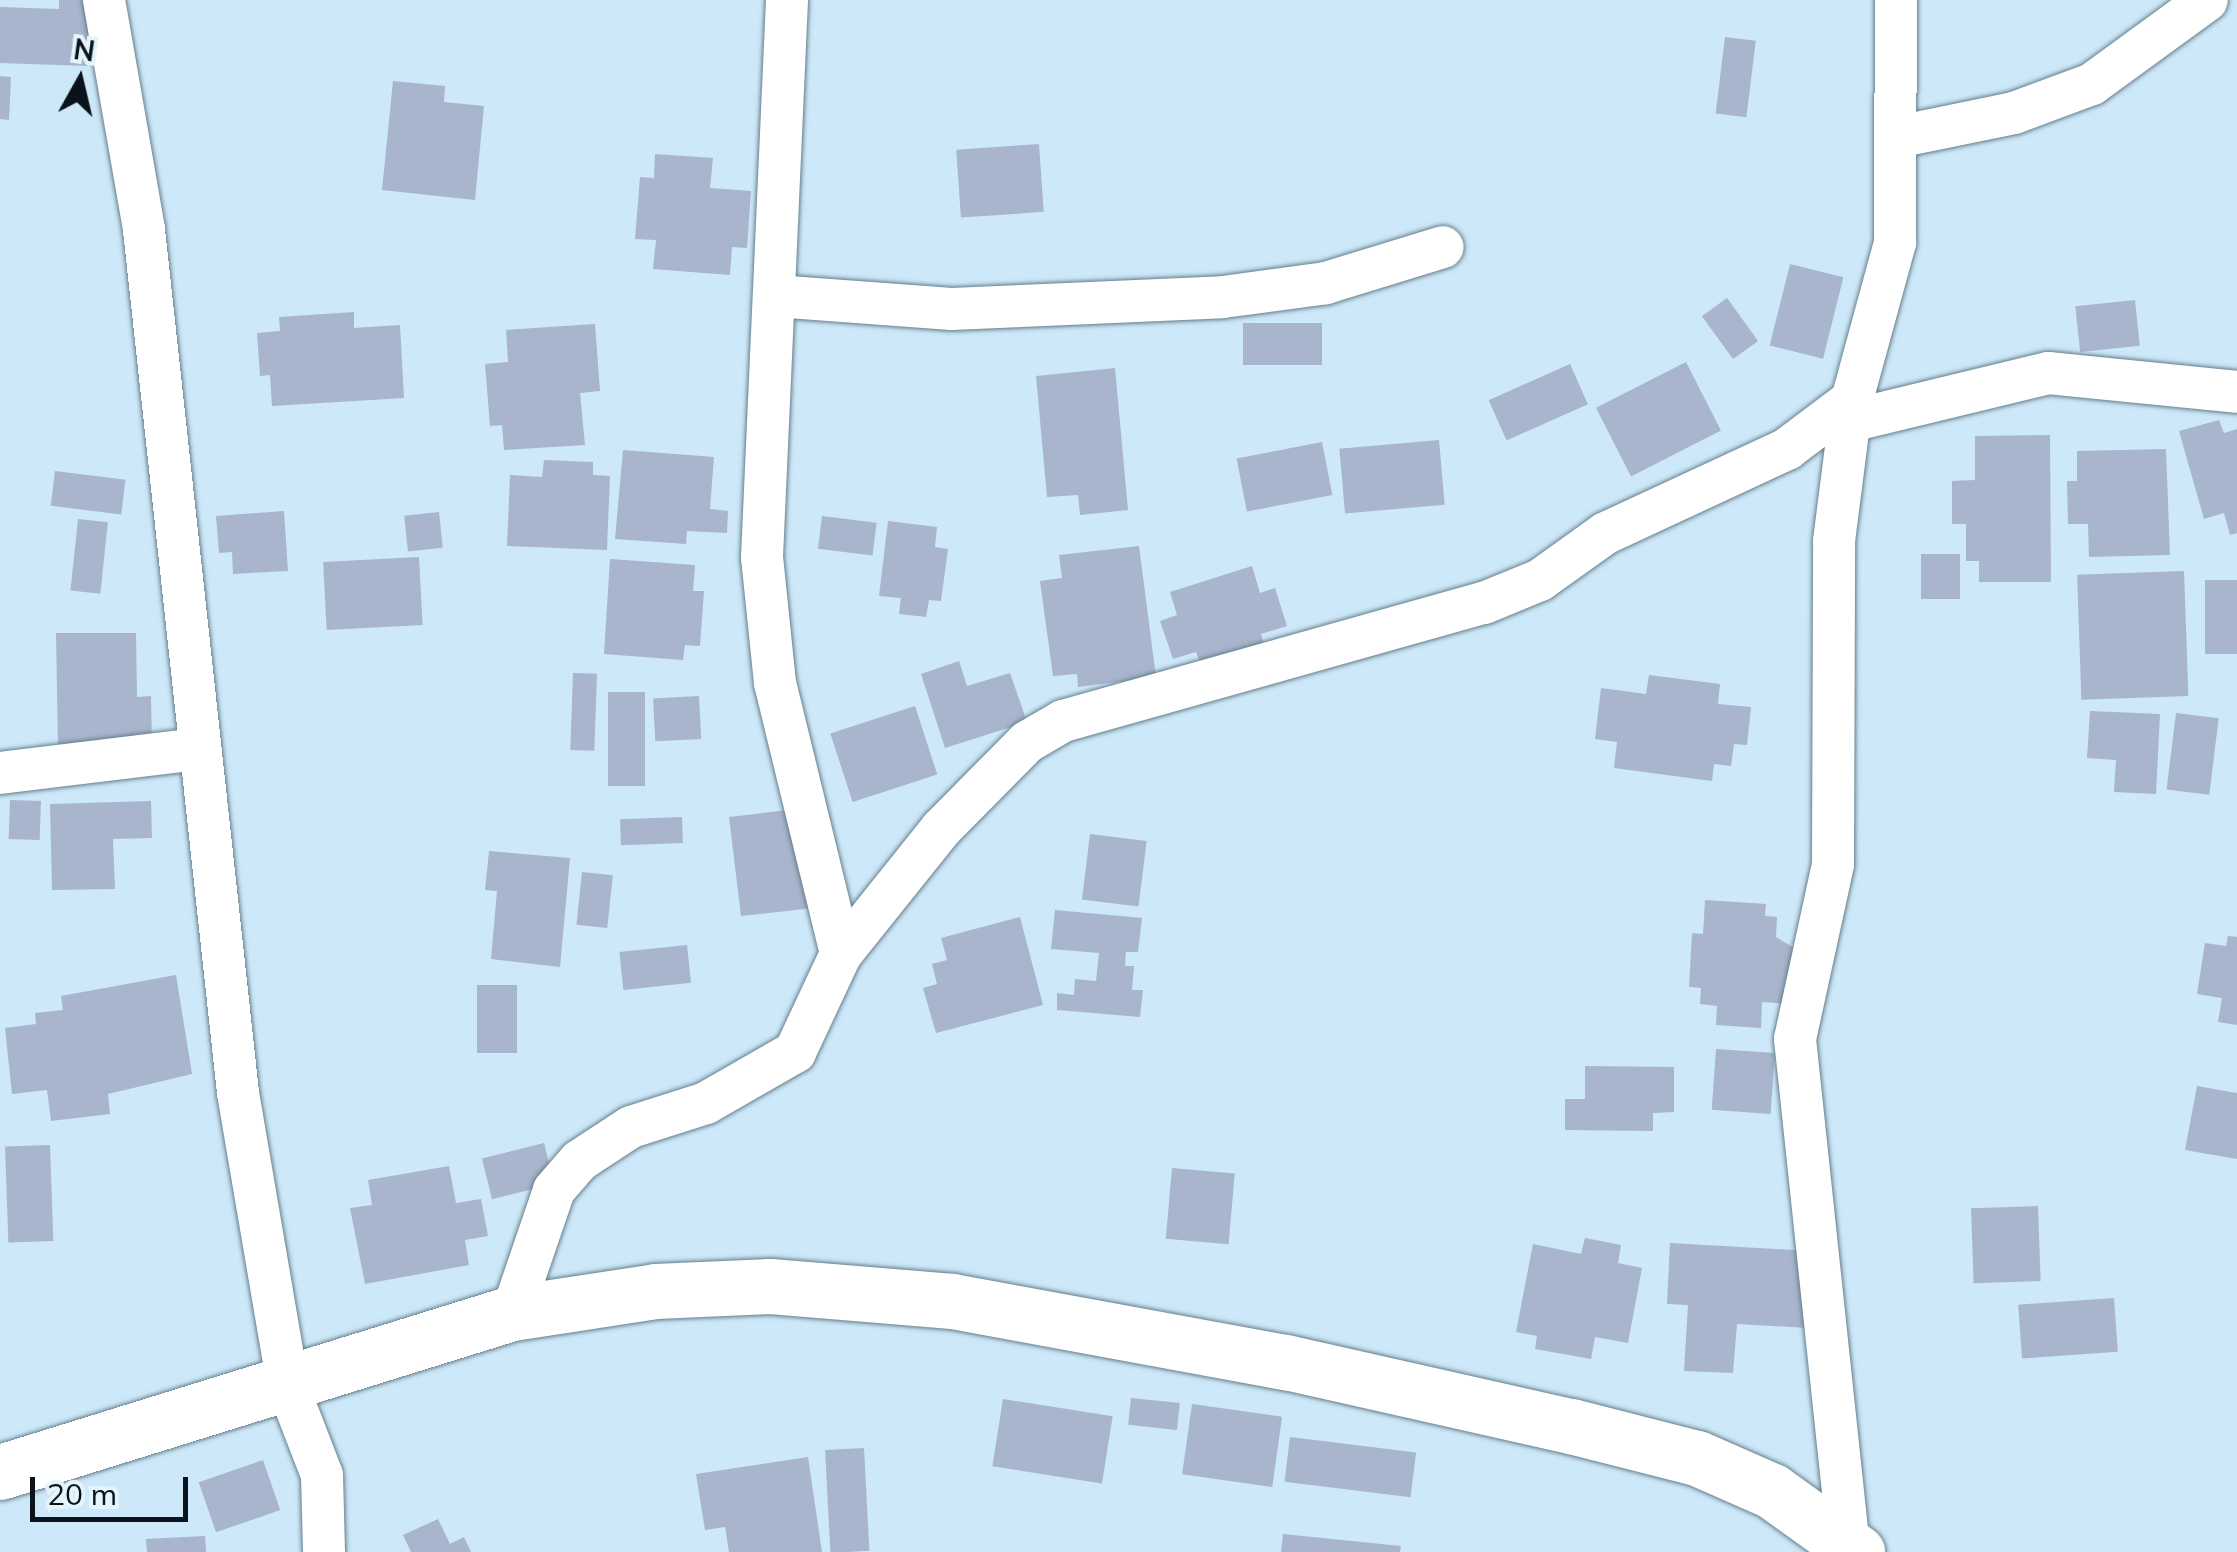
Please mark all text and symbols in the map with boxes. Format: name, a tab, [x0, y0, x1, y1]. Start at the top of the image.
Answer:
north arrow	[30, 30, 130, 130]
text: N	[71, 31, 97, 69]
scale bar	[35, 1457, 192, 1519]
text: 20 m	[47, 1475, 117, 1513]

